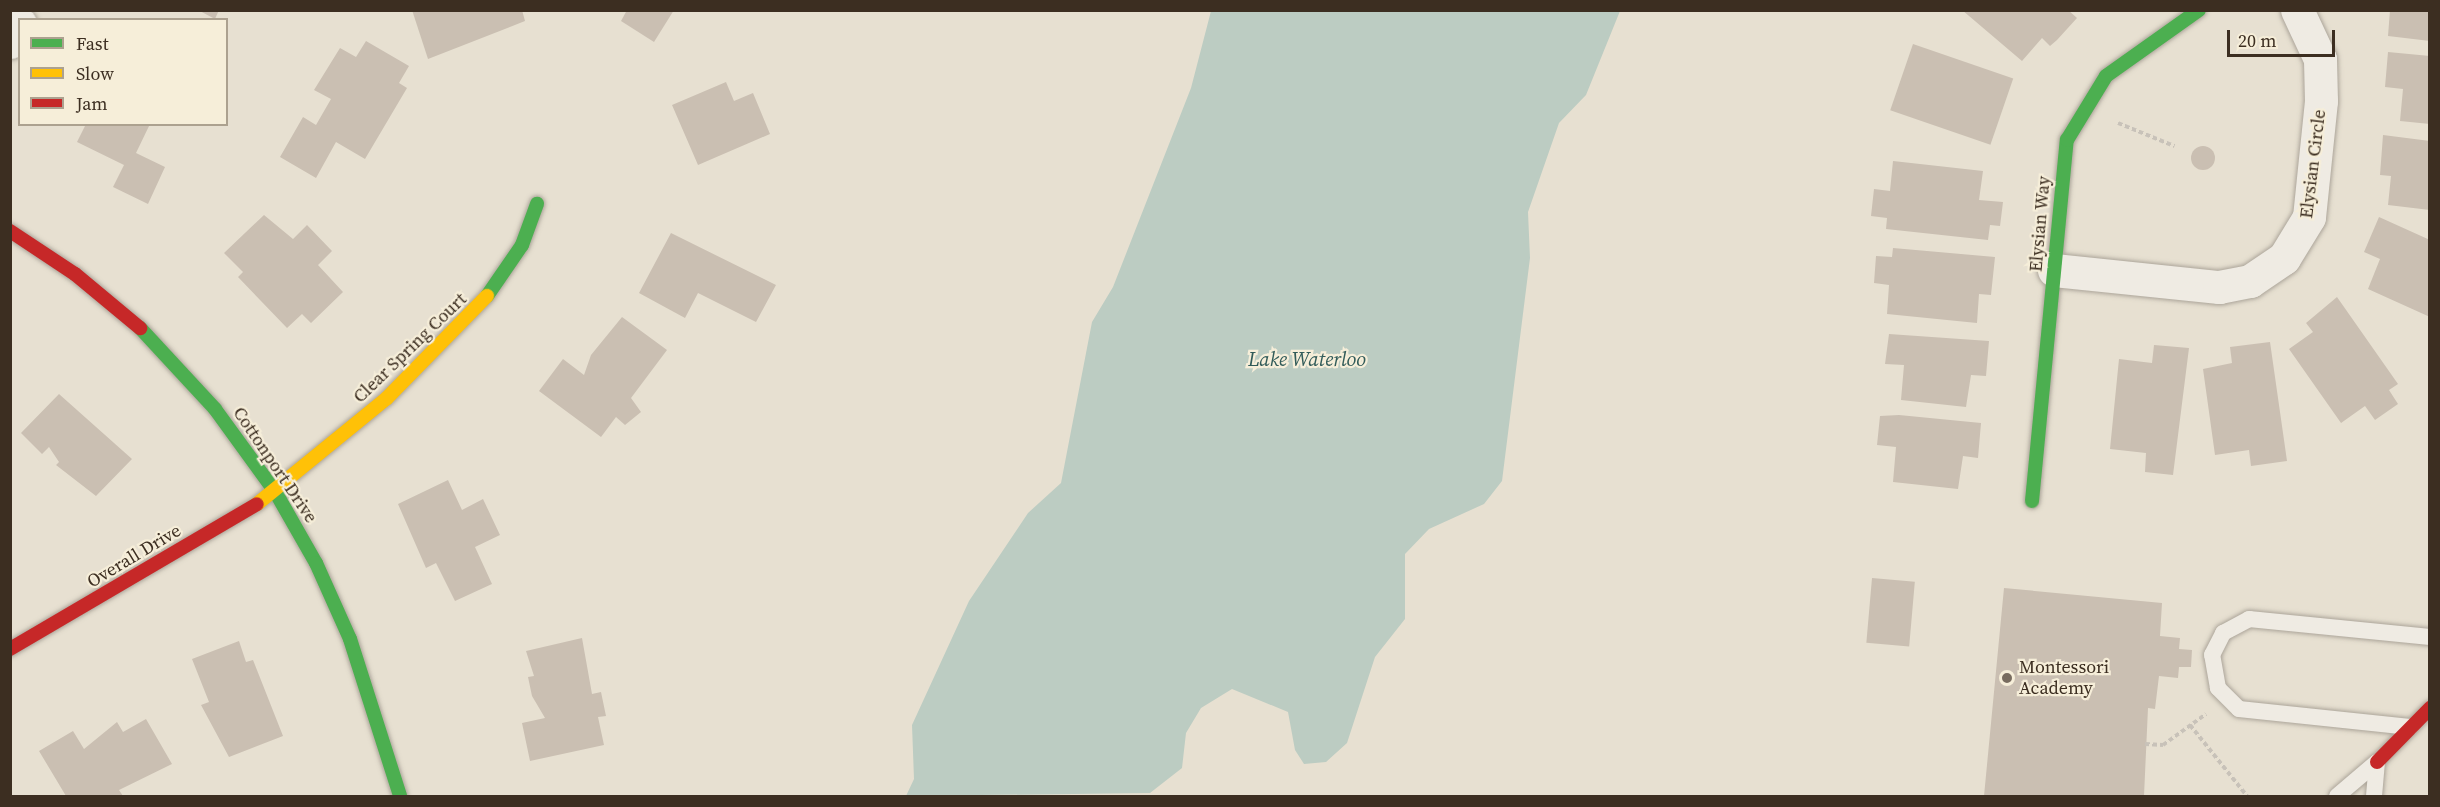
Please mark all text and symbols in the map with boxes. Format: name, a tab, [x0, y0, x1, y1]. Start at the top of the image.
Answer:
legend	[18, 18, 228, 126]
scale bar	[2230, 18, 2338, 56]
text: 20 m	[2238, 28, 2276, 53]
text: Fast	[76, 31, 109, 56]
text: Slow	[76, 61, 114, 86]
text: Jam	[76, 91, 108, 116]
street label: Elysian Circle	[2296, 108, 2330, 220]
street label: Elysian Way	[2025, 175, 2055, 273]
street label: Clear Spring Court	[349, 289, 471, 407]
water label: Lake Waterloo	[1248, 347, 1366, 371]
street label: Cottonport Drive	[228, 403, 322, 527]
street label: Overall Drive	[83, 520, 185, 592]
place label: Montessori Academy	[2019, 657, 2109, 700]
marker: Montessori Academy	[2000, 671, 2014, 685]

